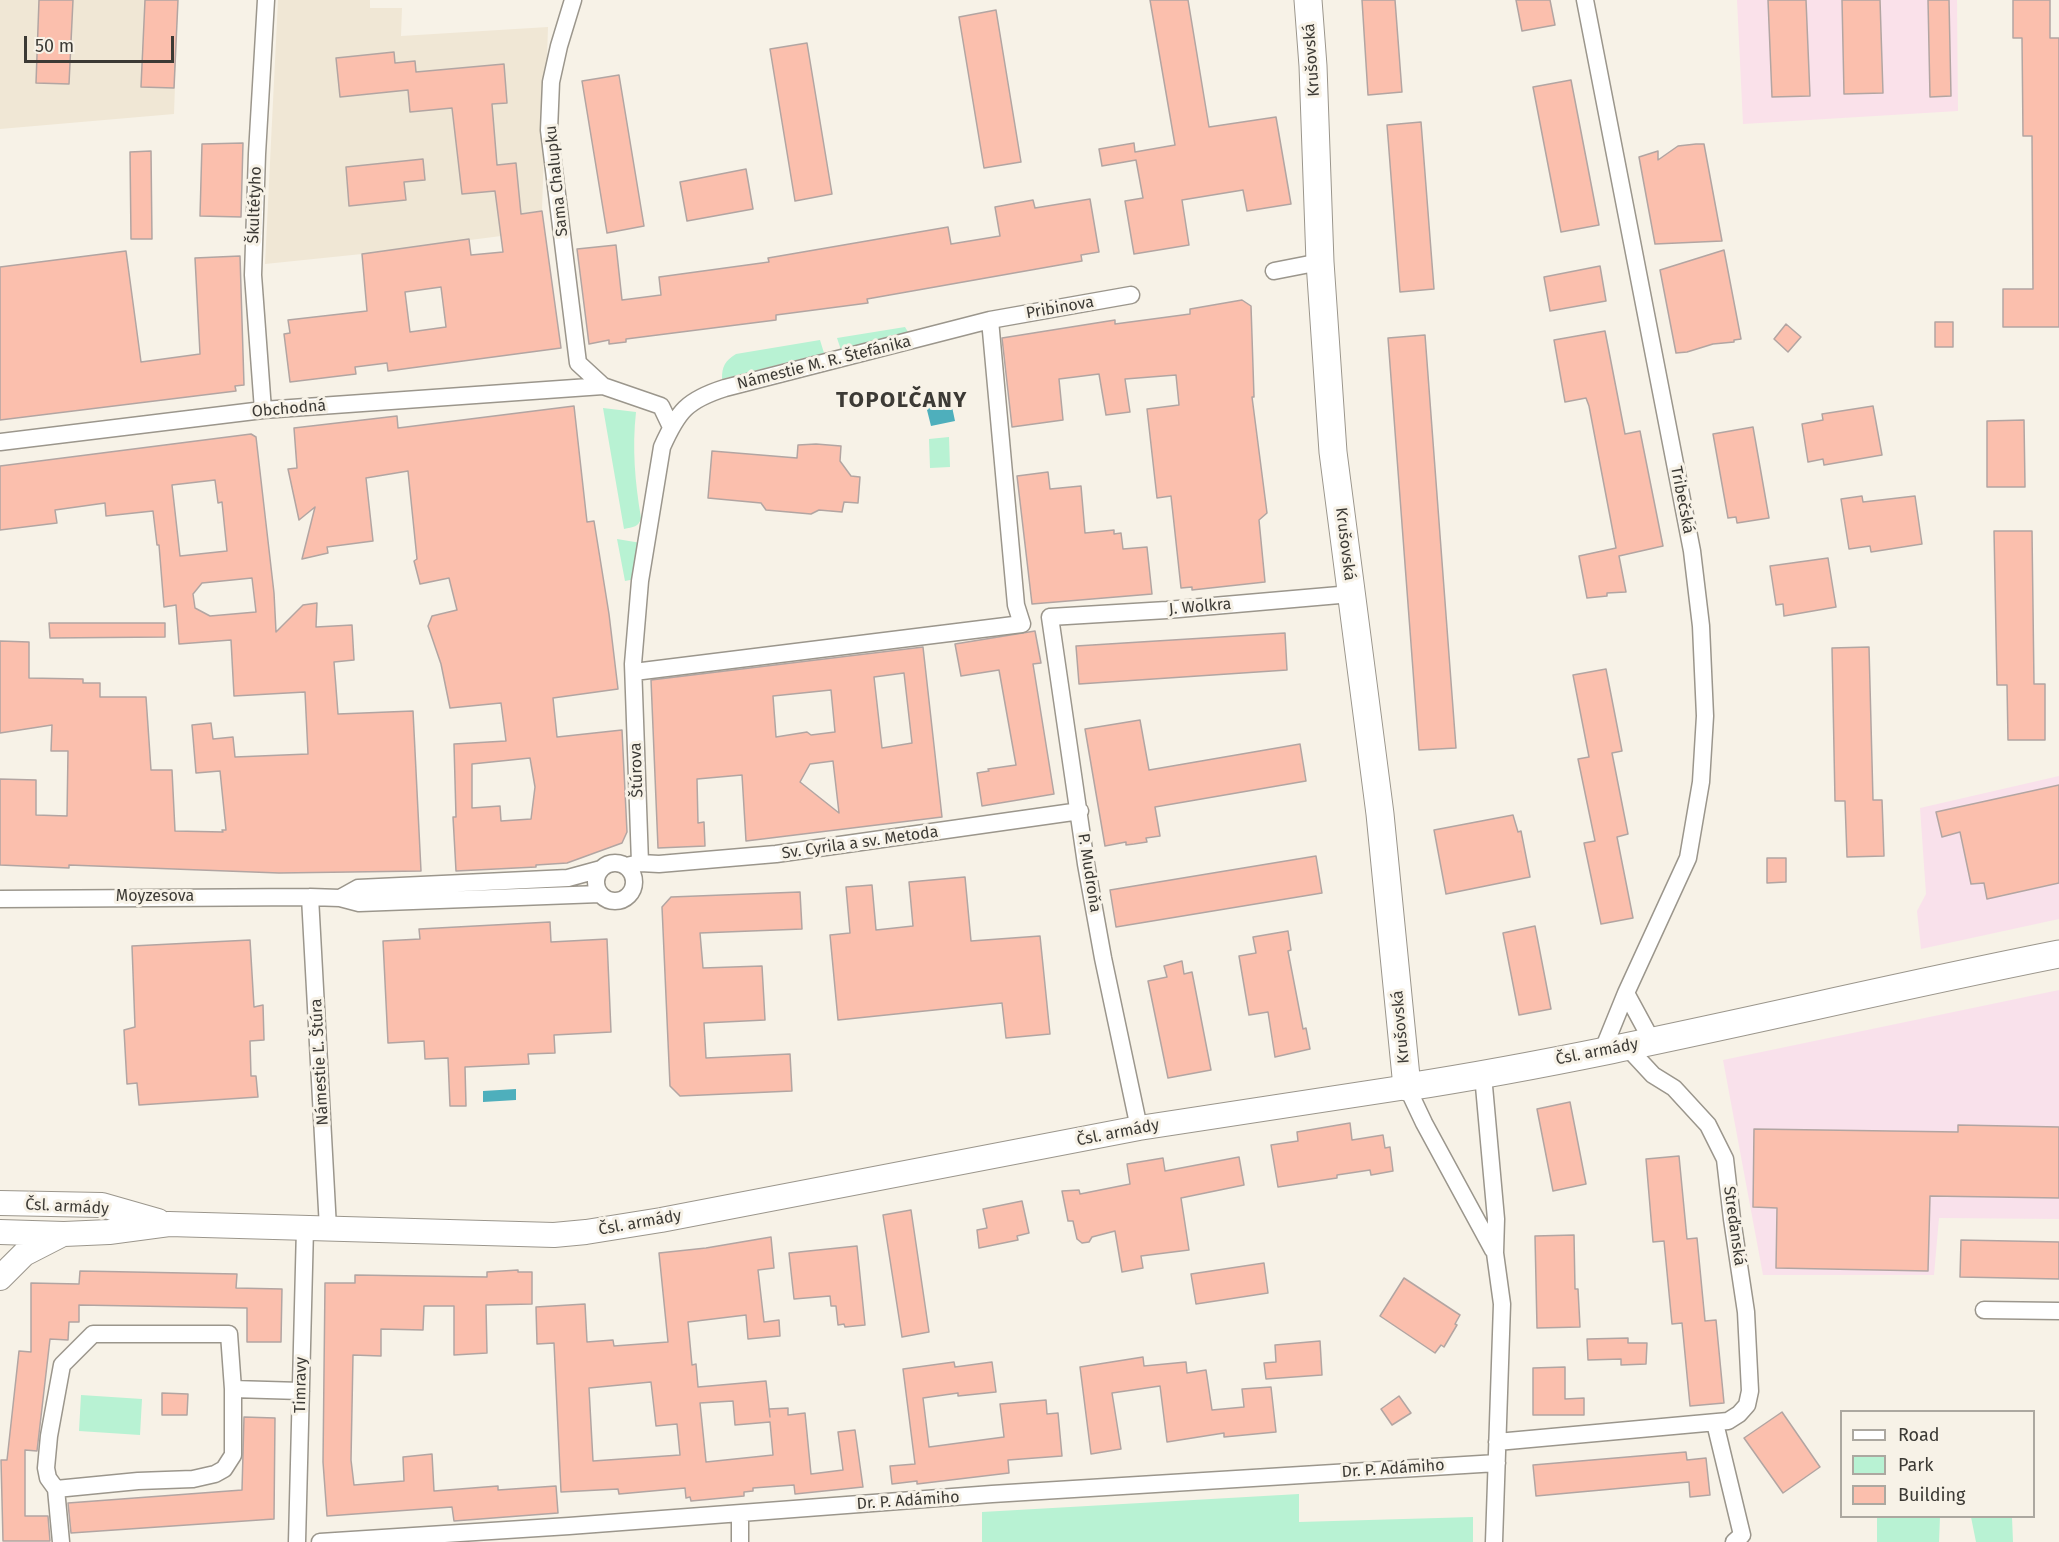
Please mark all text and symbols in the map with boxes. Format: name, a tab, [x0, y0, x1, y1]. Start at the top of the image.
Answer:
street label: Krušovská	[1300, 23, 1324, 97]
scale bar	[27, 24, 177, 62]
text: 50 m	[35, 35, 74, 57]
street label: Sama Chalupku	[542, 124, 572, 238]
street label: Škultétyho	[244, 166, 266, 244]
street label: Pribinova	[1025, 293, 1095, 323]
street label: Námestie M. R. Štefánika	[735, 332, 913, 394]
district label: TOPOĽČANY	[836, 388, 968, 414]
street label: Obchodná	[251, 396, 327, 422]
street label: Tribečská	[1666, 465, 1698, 535]
street label: Krušovská	[1331, 506, 1359, 582]
street label: J. Wolkra	[1168, 595, 1232, 619]
street label: Štúrova	[626, 742, 648, 798]
street label: Sv. Cyrila a sv. Metoda	[780, 823, 940, 863]
street label: P. Mudroňa	[1073, 832, 1105, 914]
street label: Moyzesova	[116, 887, 194, 907]
street label: Krušovská	[1388, 990, 1414, 1064]
street label: Námestie Ľ. Štúra	[307, 998, 333, 1126]
street label: Čsl. armády	[1554, 1035, 1640, 1069]
street label: Čsl. armády	[1075, 1116, 1161, 1150]
street label: Streďanská	[1719, 1185, 1749, 1267]
street label: Čsl. armády	[25, 1195, 109, 1219]
street label: Čsl. armády	[597, 1206, 683, 1240]
street label: Timravy	[291, 1357, 311, 1413]
legend	[1840, 1410, 2035, 1518]
text: Road	[1898, 1424, 1940, 1446]
text: Park	[1898, 1454, 1933, 1476]
street label: Dr. P. Adámiho	[1341, 1456, 1445, 1482]
text: Building	[1898, 1484, 1965, 1506]
street label: Dr. P. Adámiho	[856, 1488, 960, 1514]

